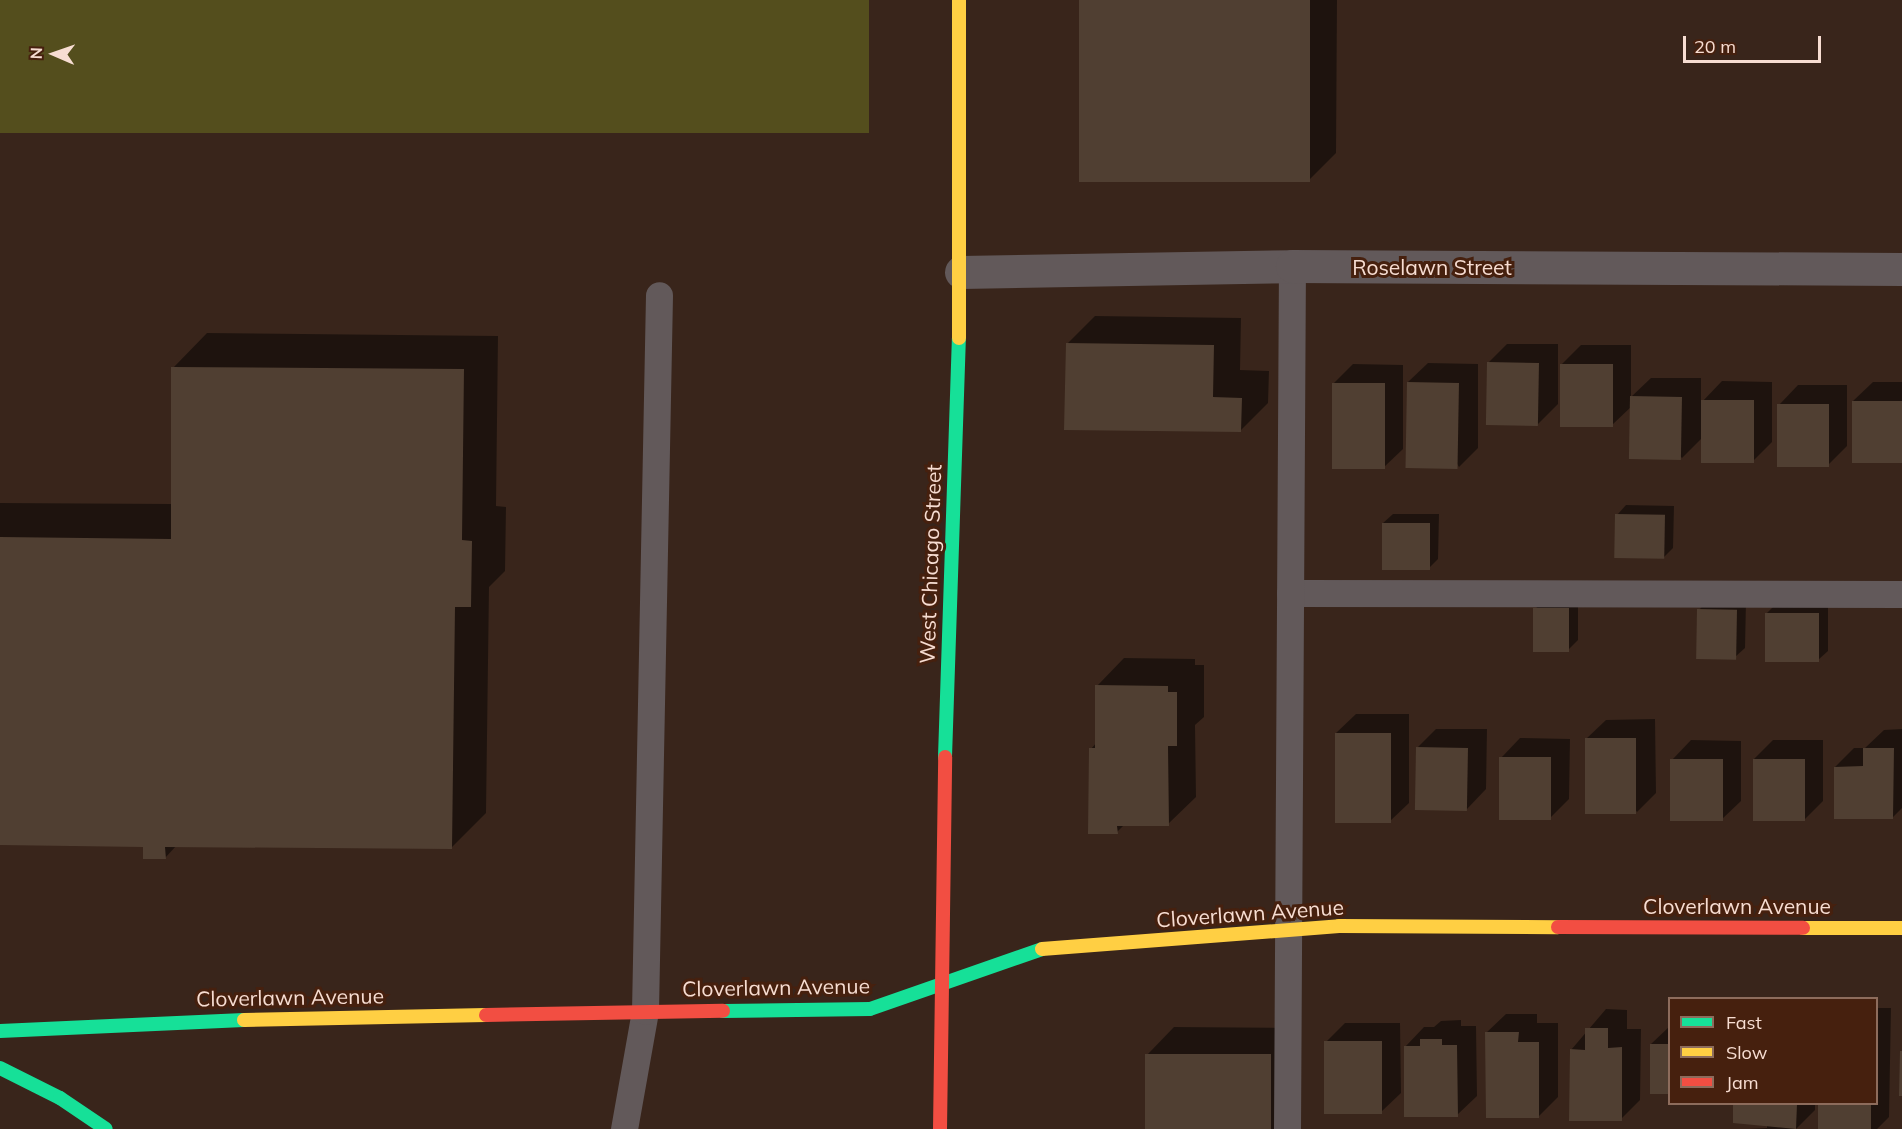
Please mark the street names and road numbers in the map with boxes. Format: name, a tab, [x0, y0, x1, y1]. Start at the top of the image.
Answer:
street label: Roselawn Street	[1352, 254, 1512, 280]
street label: West Chicago Street	[914, 464, 946, 664]
street label: Cloverlawn Avenue	[1643, 893, 1831, 919]
street label: Cloverlawn Avenue	[1155, 894, 1345, 932]
street label: Cloverlawn Avenue	[682, 973, 870, 1001]
street label: Cloverlawn Avenue	[196, 983, 384, 1011]

